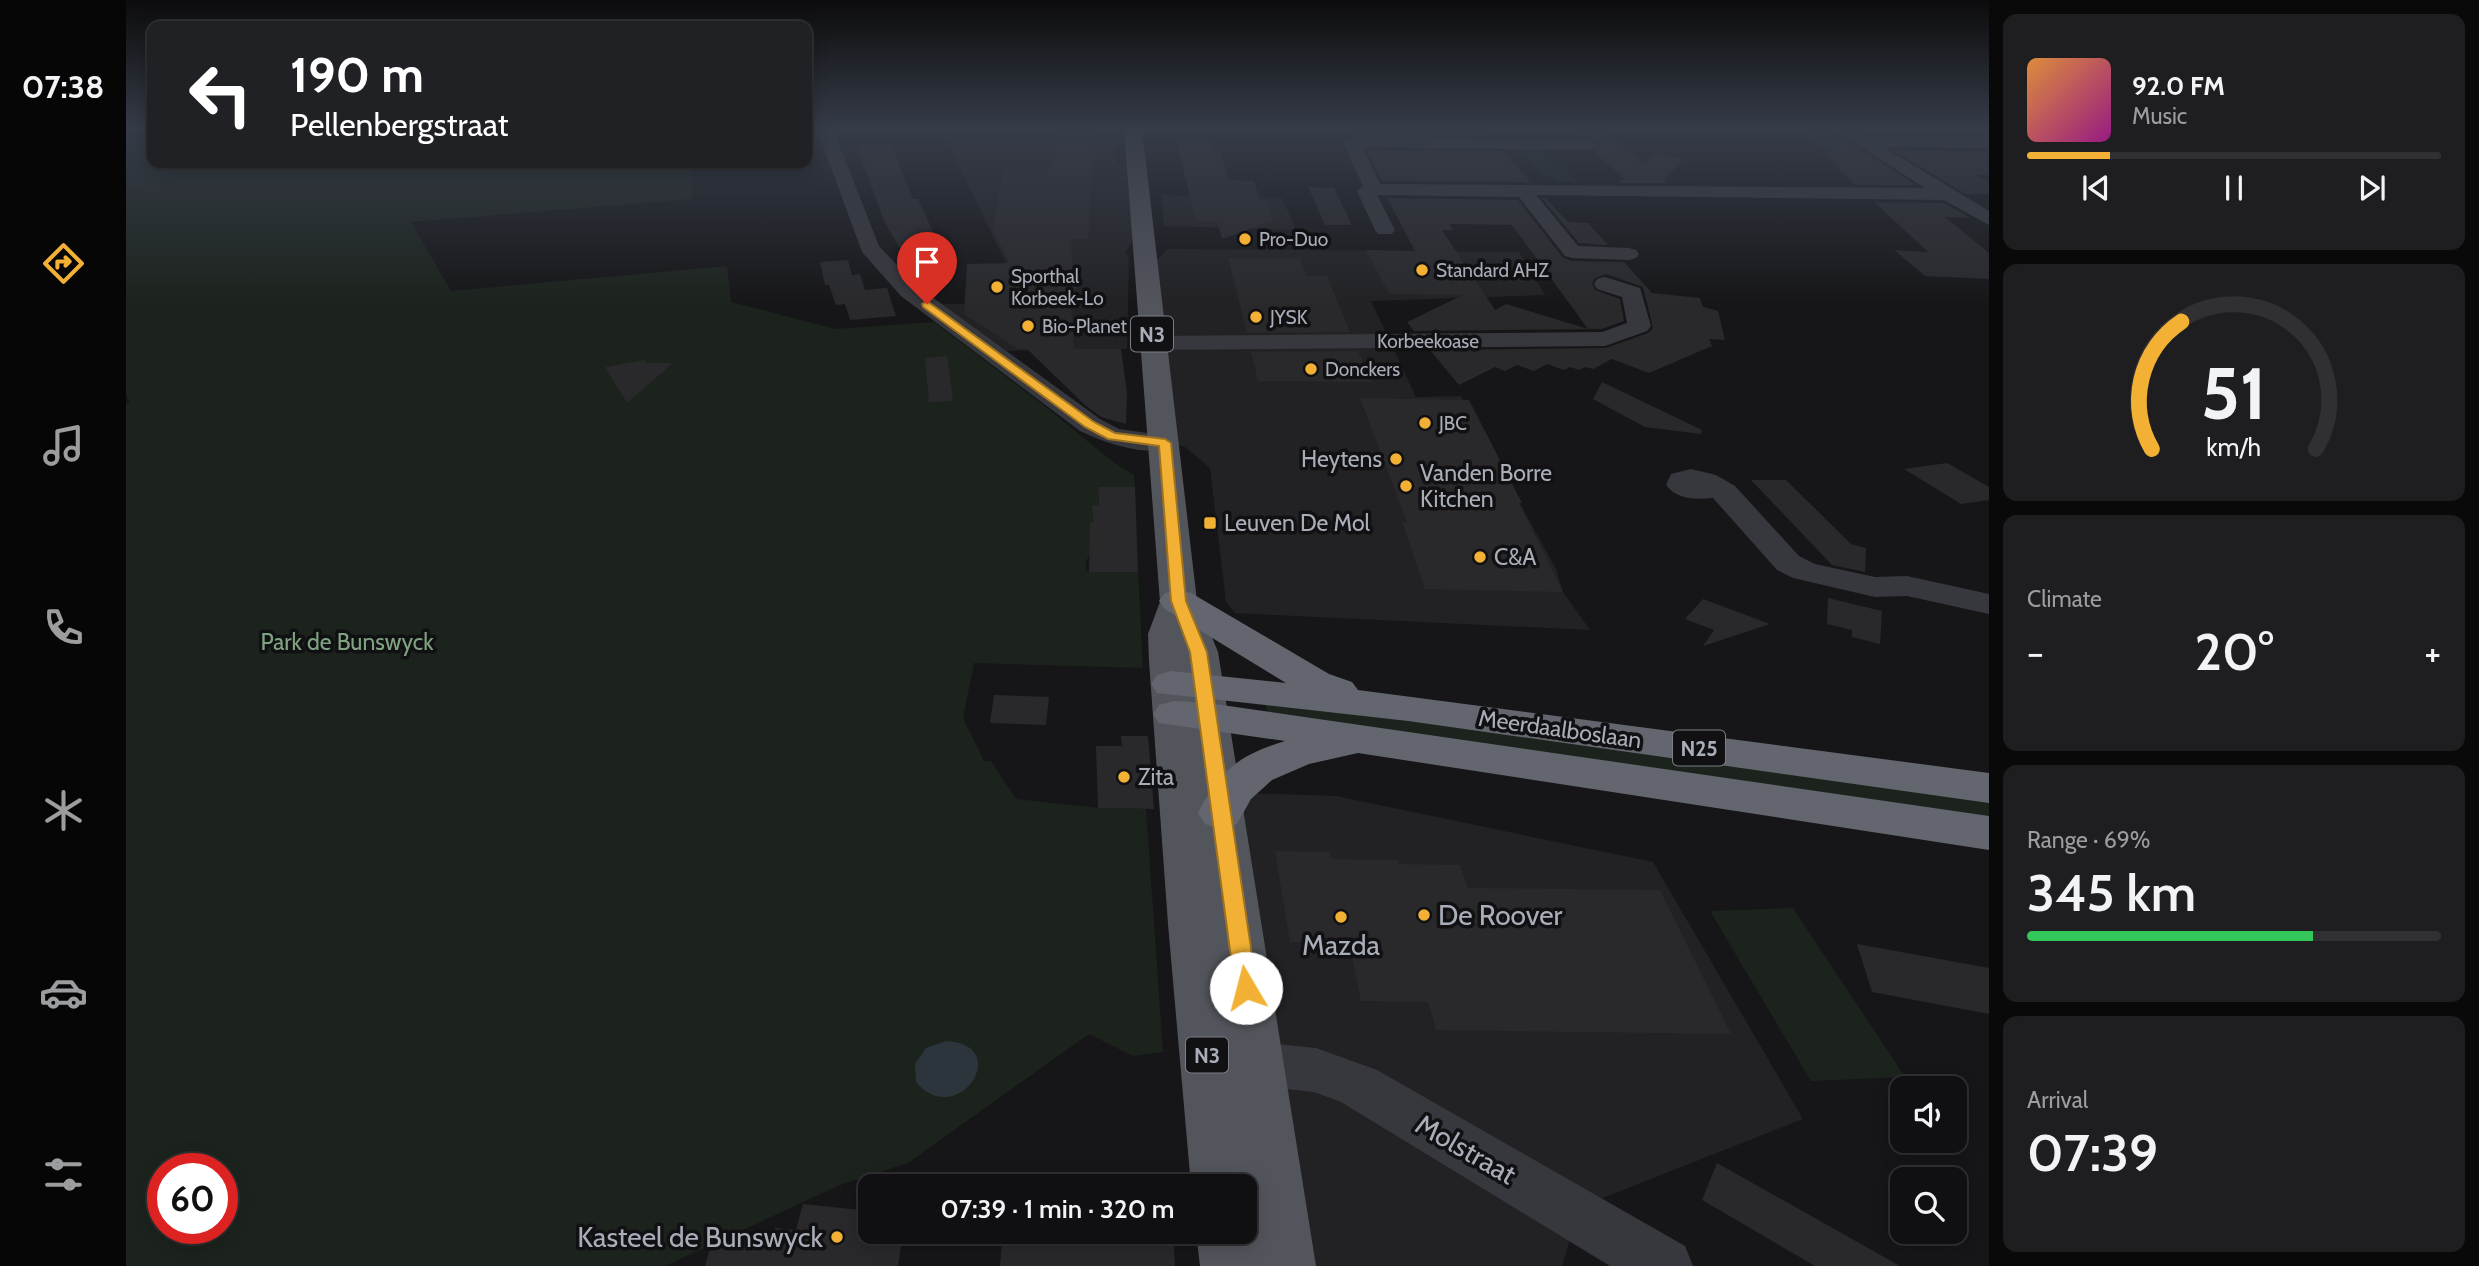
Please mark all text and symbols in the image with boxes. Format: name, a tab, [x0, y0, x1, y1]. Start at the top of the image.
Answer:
text: 190 m	[290, 45, 424, 104]
icon: left	[175, 49, 266, 140]
text: 07:38	[22, 67, 104, 106]
text: 92.0 FM	[2132, 70, 2225, 102]
text: Music	[2132, 102, 2187, 130]
text: Pellenbergstraat	[290, 105, 509, 144]
icon: previous	[2077, 169, 2115, 207]
icon: pause	[2215, 169, 2253, 207]
icon: next	[2353, 169, 2391, 207]
place label: Pro-Duo	[1259, 228, 1328, 251]
marker: Pro-Duo	[1237, 231, 1253, 247]
pin	[897, 232, 957, 304]
icon: directions	[39, 239, 88, 288]
icon: arrive	[908, 243, 946, 281]
place label: Standard AHZ	[1436, 259, 1549, 282]
marker: Standard AHZ	[1414, 262, 1430, 278]
place label: Sporthal Korbeek-Lo	[1011, 265, 1104, 310]
marker: Sporthal Korbeek-Lo	[989, 279, 1005, 295]
place label: JYSK	[1269, 306, 1308, 329]
marker: JYSK	[1248, 309, 1264, 325]
place label: Bio-Planet	[1042, 315, 1127, 338]
road number: N3	[1131, 316, 1173, 352]
marker: Bio-Planet	[1020, 318, 1036, 334]
street label: Korbeekoase	[1377, 330, 1479, 353]
text: 51	[2201, 349, 2267, 437]
place label: Donckers	[1325, 358, 1400, 381]
marker: Donckers	[1303, 361, 1319, 377]
place label: JBC	[1438, 412, 1467, 435]
marker: JBC	[1417, 415, 1433, 431]
icon: music	[39, 421, 88, 470]
text: km/h	[2207, 431, 2261, 461]
place label: Heytens	[1301, 445, 1382, 473]
marker: Heytens	[1388, 451, 1404, 467]
place label: Vanden Borre Kitchen	[1420, 459, 1552, 513]
marker: Vanden Borre Kitchen	[1398, 478, 1414, 494]
place label: Leuven De Mol	[1224, 509, 1371, 537]
marker: Leuven De Mol	[1202, 515, 1218, 531]
place label: C&A	[1494, 543, 1536, 571]
marker: C&A	[1472, 549, 1488, 565]
text: Climate	[2027, 585, 2102, 613]
icon: phone	[39, 603, 88, 652]
text: 20°	[2194, 620, 2274, 683]
park label: Park de Bunswyck	[260, 628, 434, 656]
text: −	[2027, 629, 2044, 676]
text: +	[2424, 629, 2441, 676]
street label: Meerdaalboslaan	[1477, 704, 1643, 754]
road number: N25	[1673, 730, 1725, 766]
place label: Zita	[1138, 763, 1174, 791]
marker: Zita	[1116, 769, 1132, 785]
icon: climate	[39, 786, 88, 835]
text: Range · 69%	[2027, 826, 2151, 854]
text: 345 km	[2027, 861, 2196, 924]
place label: De Roover	[1438, 898, 1563, 932]
marker: De Roover	[1416, 907, 1432, 923]
marker: Mazda	[1333, 909, 1349, 925]
place label: Mazda	[1302, 928, 1380, 962]
position arrow	[1209, 951, 1283, 1025]
icon: car	[39, 968, 88, 1017]
road number: N3	[1186, 1038, 1228, 1072]
map controls	[1890, 1076, 1967, 1244]
button: sound	[1890, 1076, 1967, 1153]
text: Arrival	[2027, 1086, 2088, 1114]
street label: Molstraat	[1410, 1107, 1522, 1191]
text: 07:39	[2027, 1121, 2158, 1184]
icon: filters	[39, 1150, 88, 1199]
speed limit sign: 60	[147, 1153, 238, 1244]
button: search	[1890, 1167, 1967, 1244]
text: 07:39 · 1 min · 320 m	[941, 1193, 1174, 1225]
place label: Kasteel de Bunswyck	[577, 1220, 823, 1254]
marker: Kasteel de Bunswyck	[829, 1229, 845, 1245]

